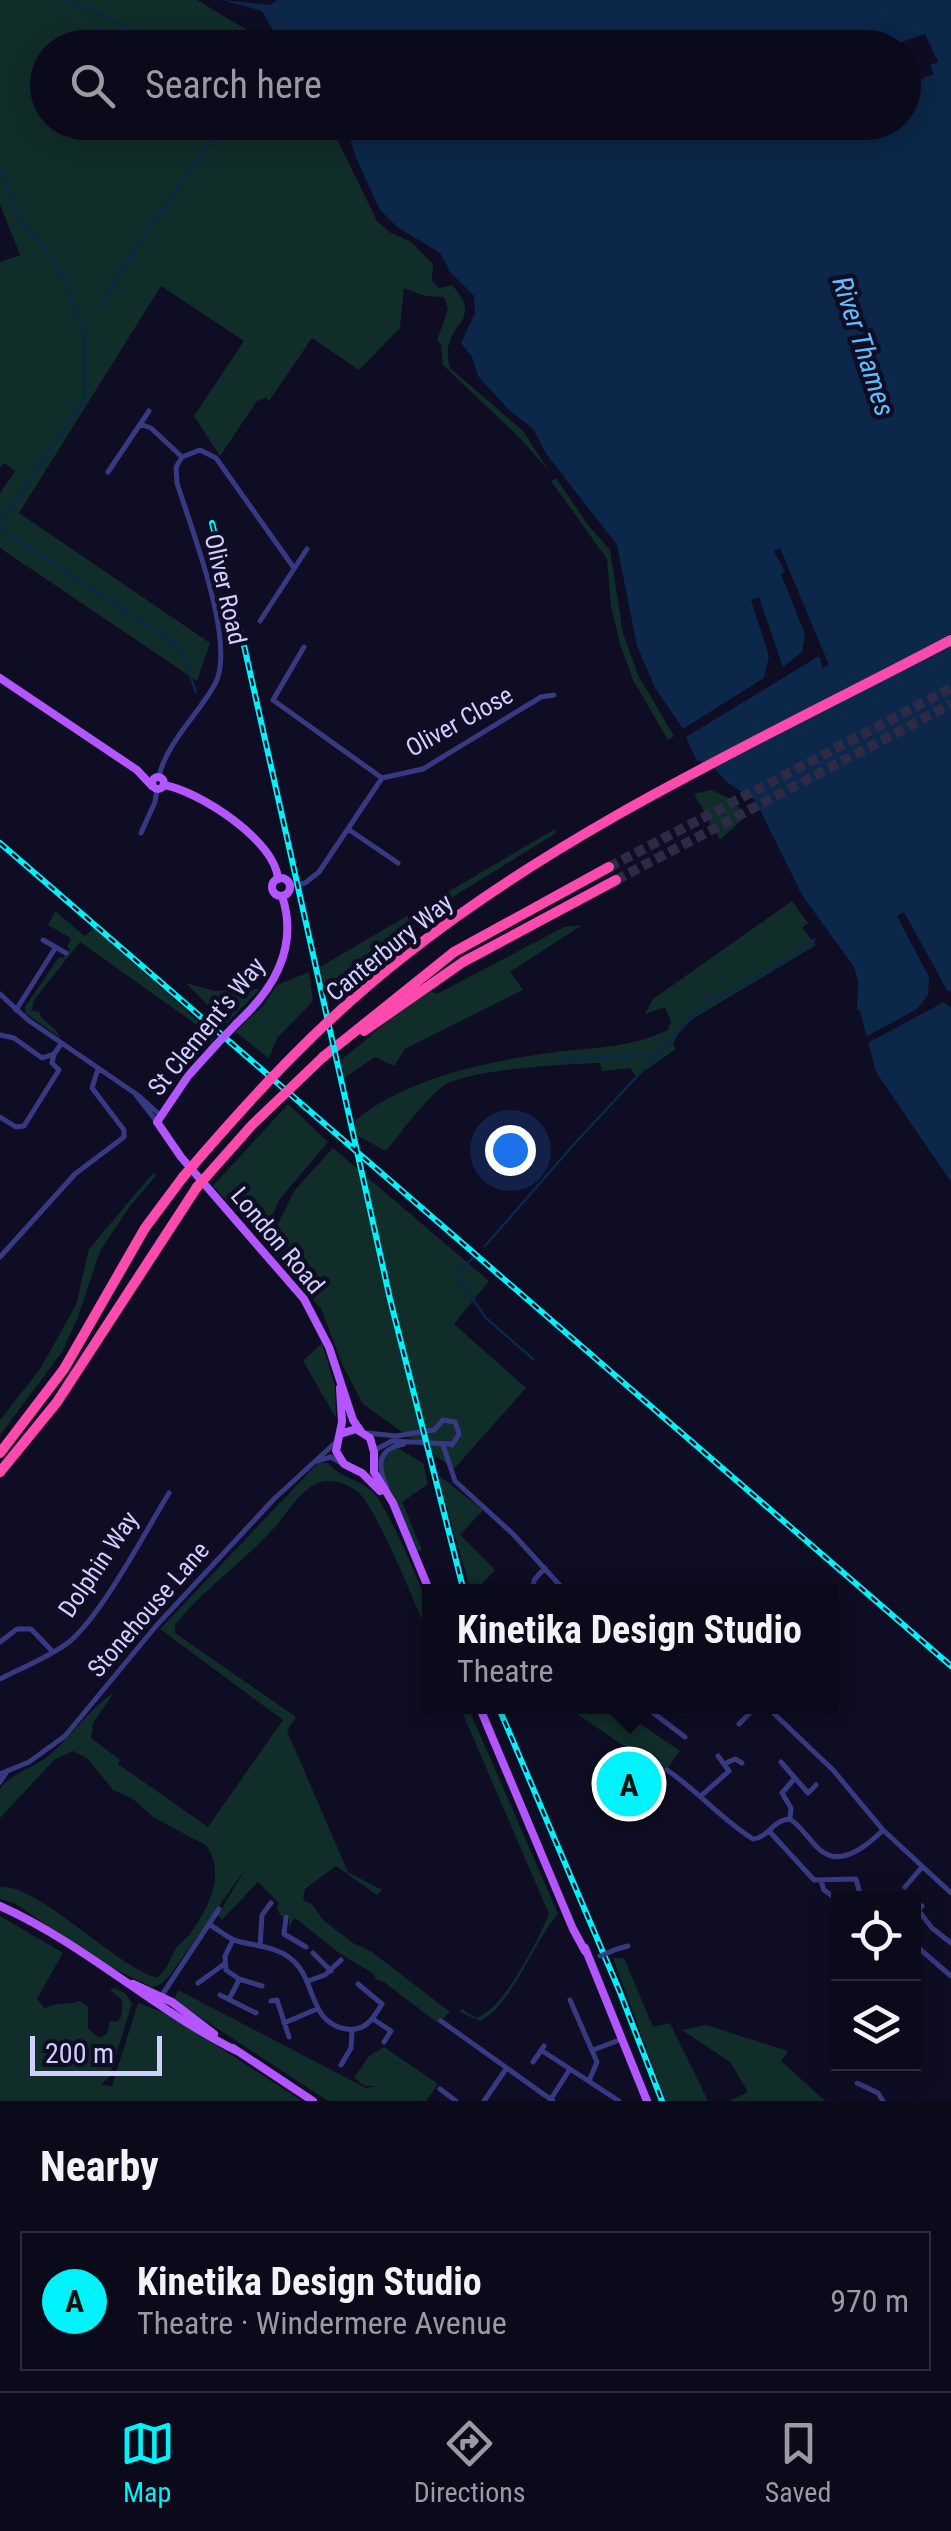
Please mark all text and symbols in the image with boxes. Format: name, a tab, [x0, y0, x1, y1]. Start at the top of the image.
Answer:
search box	[30, 30, 921, 140]
icon: search	[65, 58, 120, 113]
text: Search here	[145, 63, 322, 107]
water label: River Thames	[825, 272, 902, 420]
street label: Oliver Road	[199, 531, 252, 647]
street label: Oliver Close	[401, 680, 518, 763]
street label: Canterbury Way	[320, 888, 458, 1007]
street label: St Clement's Way	[142, 951, 271, 1101]
your location	[485, 1125, 536, 1176]
street label: London Road	[225, 1181, 330, 1299]
street label: Dolphin Way	[52, 1506, 144, 1623]
street label: Stonehouse Lane	[82, 1536, 215, 1683]
popup	[422, 1584, 837, 1714]
text: Kinetika Design Studio	[457, 1608, 802, 1652]
text: Theatre	[457, 1652, 553, 1690]
pin: A	[596, 1746, 662, 1822]
map controls	[831, 1891, 921, 2071]
button: locate	[831, 1891, 921, 1981]
button: layers	[831, 1981, 921, 2071]
scale bar	[30, 2031, 162, 2076]
text: 200 m	[45, 2037, 114, 2070]
text: Nearby	[40, 2142, 159, 2191]
text: Kinetika Design Studio	[137, 2260, 482, 2304]
text: A	[65, 2282, 84, 2320]
text: 970 m	[830, 2282, 909, 2320]
text: Theatre · Windermere Avenue	[137, 2304, 507, 2342]
tab: Map	[120, 2416, 175, 2509]
tab: Directions	[414, 2416, 526, 2509]
tab: Saved	[765, 2416, 831, 2509]

